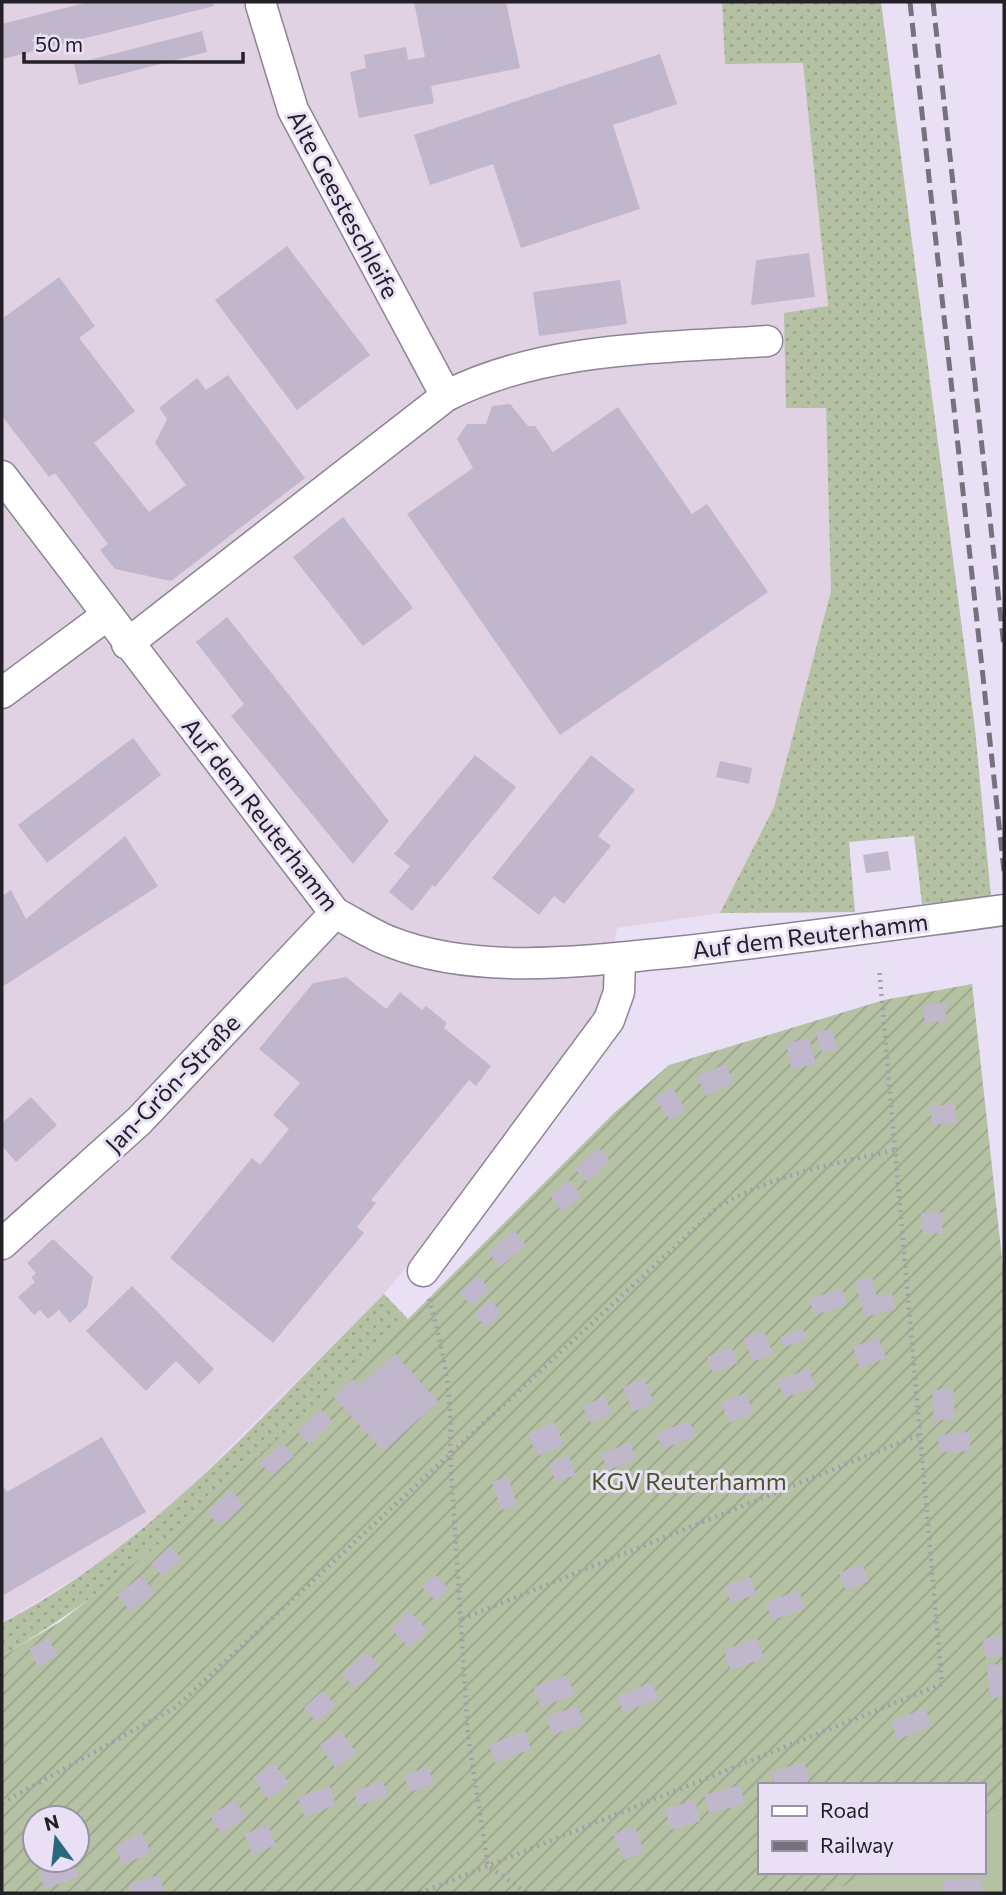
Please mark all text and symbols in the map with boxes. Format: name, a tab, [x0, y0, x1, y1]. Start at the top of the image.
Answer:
scale bar	[24, 21, 243, 65]
text: 50 m	[35, 31, 83, 56]
street label: Alte Geesteschleife	[282, 105, 406, 303]
street label: Auf dem Reuterhamm	[177, 712, 345, 916]
street label: Auf dem Reuterhamm	[690, 906, 930, 964]
street label: Jan-Grön-Straße	[99, 1008, 245, 1158]
park label: KGV Reuterhamm	[591, 1466, 787, 1495]
legend	[758, 1783, 985, 1874]
text: Road	[820, 1797, 869, 1822]
north arrow	[21, 1804, 91, 1874]
text: N	[42, 1809, 61, 1835]
text: Railway	[820, 1832, 894, 1857]

